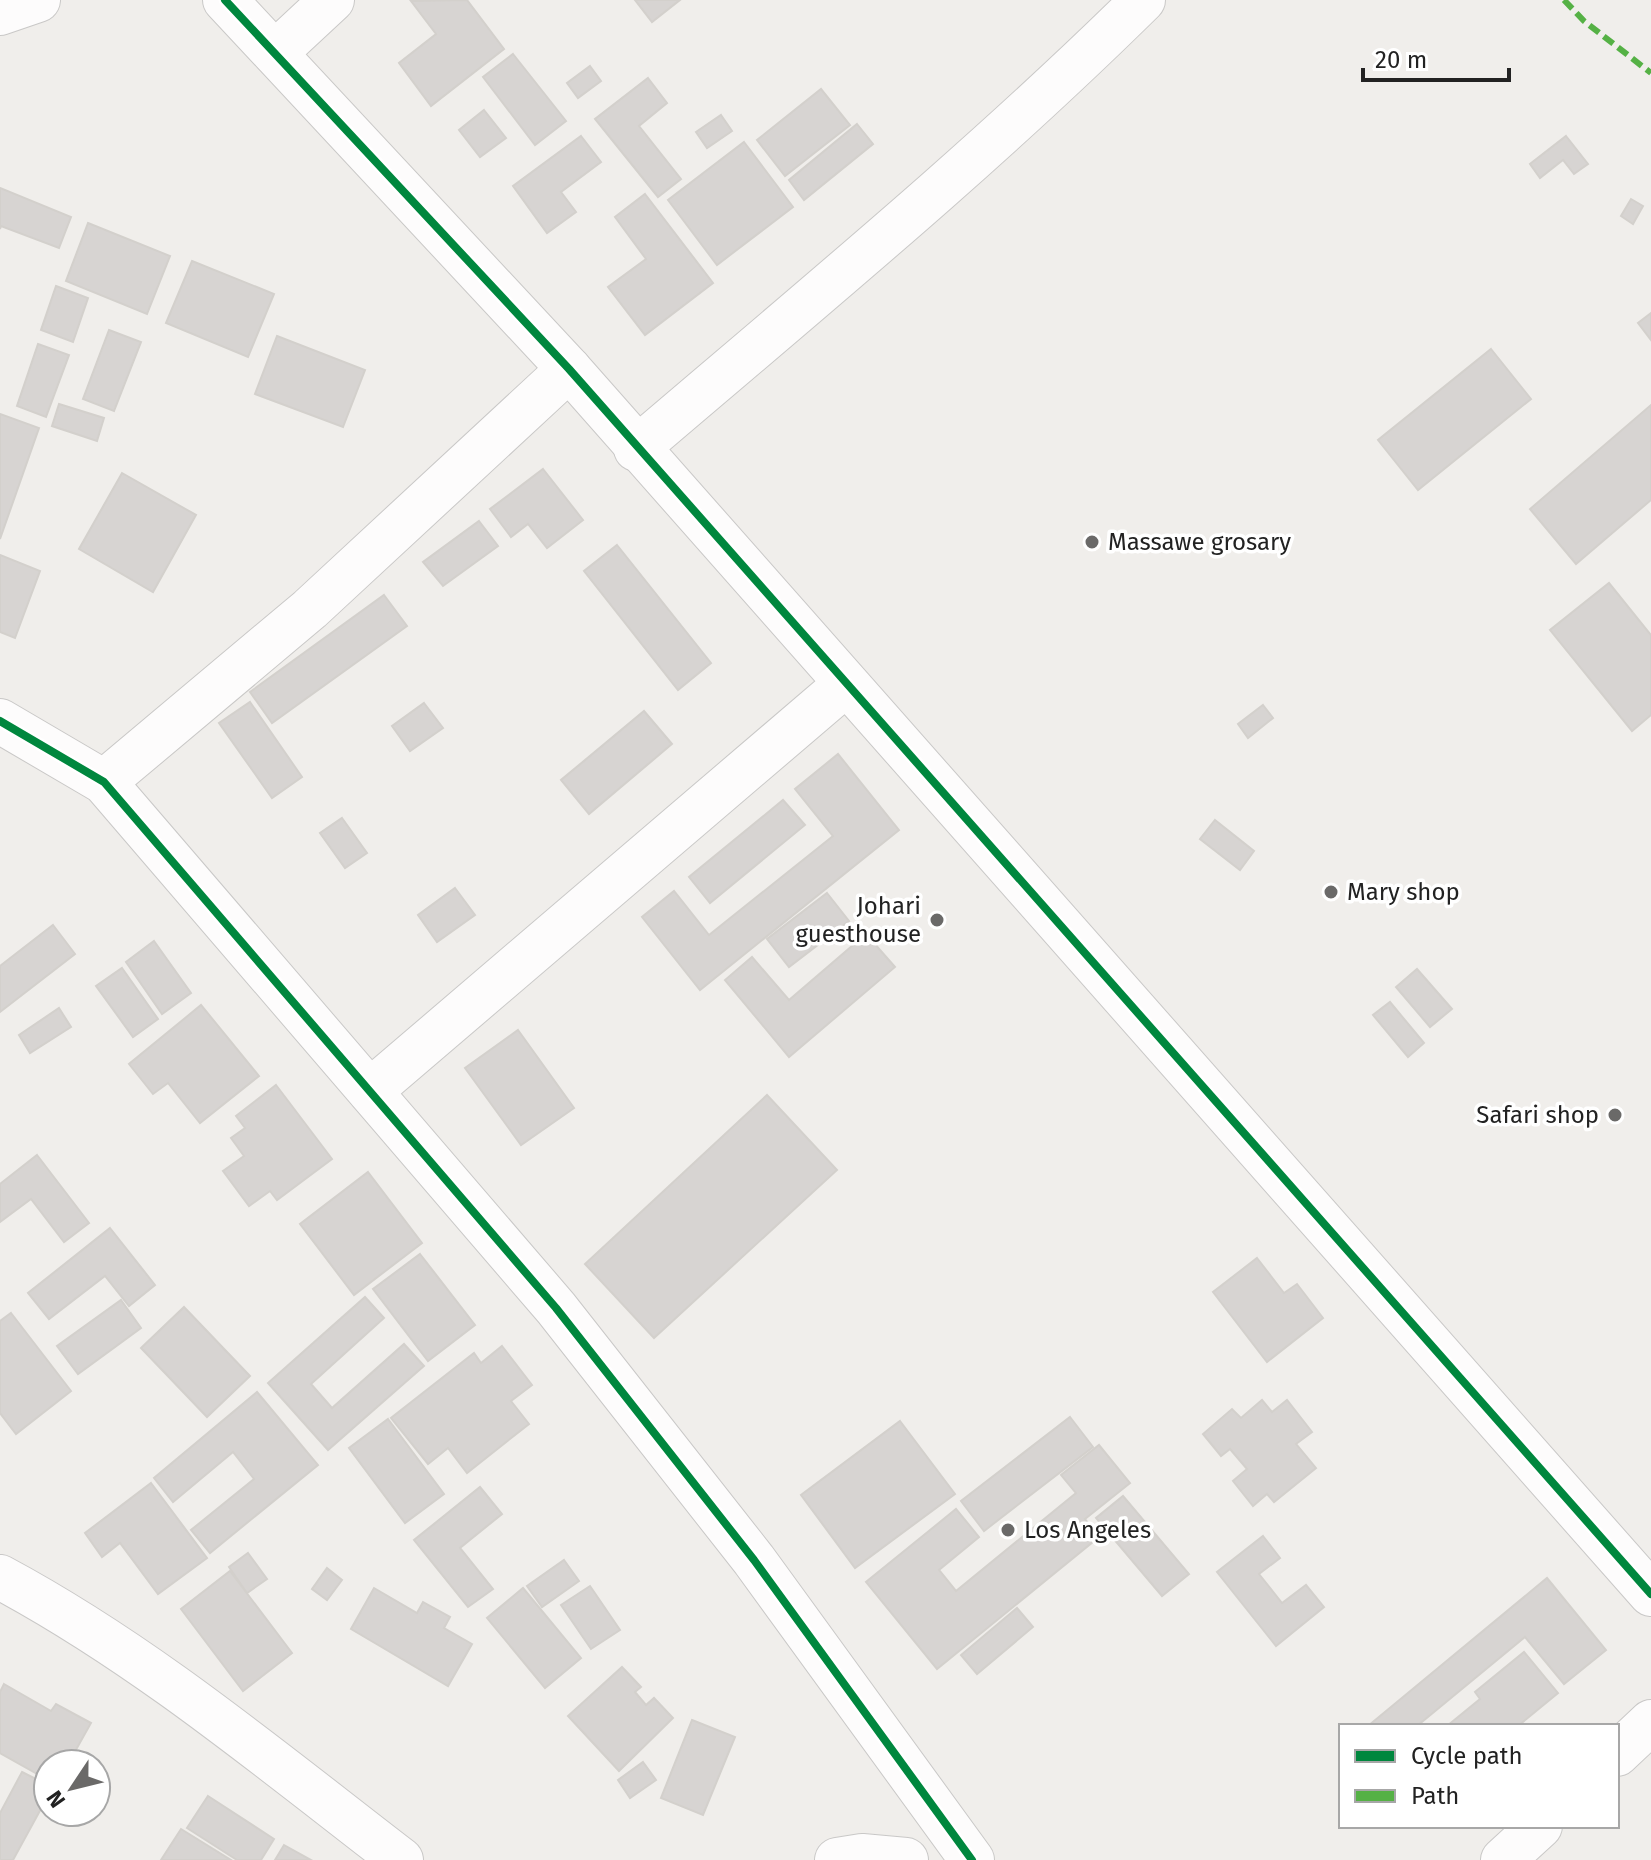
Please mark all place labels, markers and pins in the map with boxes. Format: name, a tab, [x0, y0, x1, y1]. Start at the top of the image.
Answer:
place label: Massawe grosary	[1108, 528, 1291, 556]
marker: Massawe grosary	[1083, 533, 1101, 551]
place label: Mary shop	[1347, 878, 1460, 906]
marker: Mary shop	[1322, 883, 1340, 901]
place label: Johari guesthouse	[796, 892, 921, 948]
marker: Johari guesthouse	[928, 911, 946, 929]
place label: Safari shop	[1476, 1101, 1599, 1129]
marker: Safari shop	[1606, 1106, 1624, 1124]
place label: Los Angeles	[1024, 1516, 1151, 1544]
marker: Los Angeles	[999, 1521, 1017, 1539]

